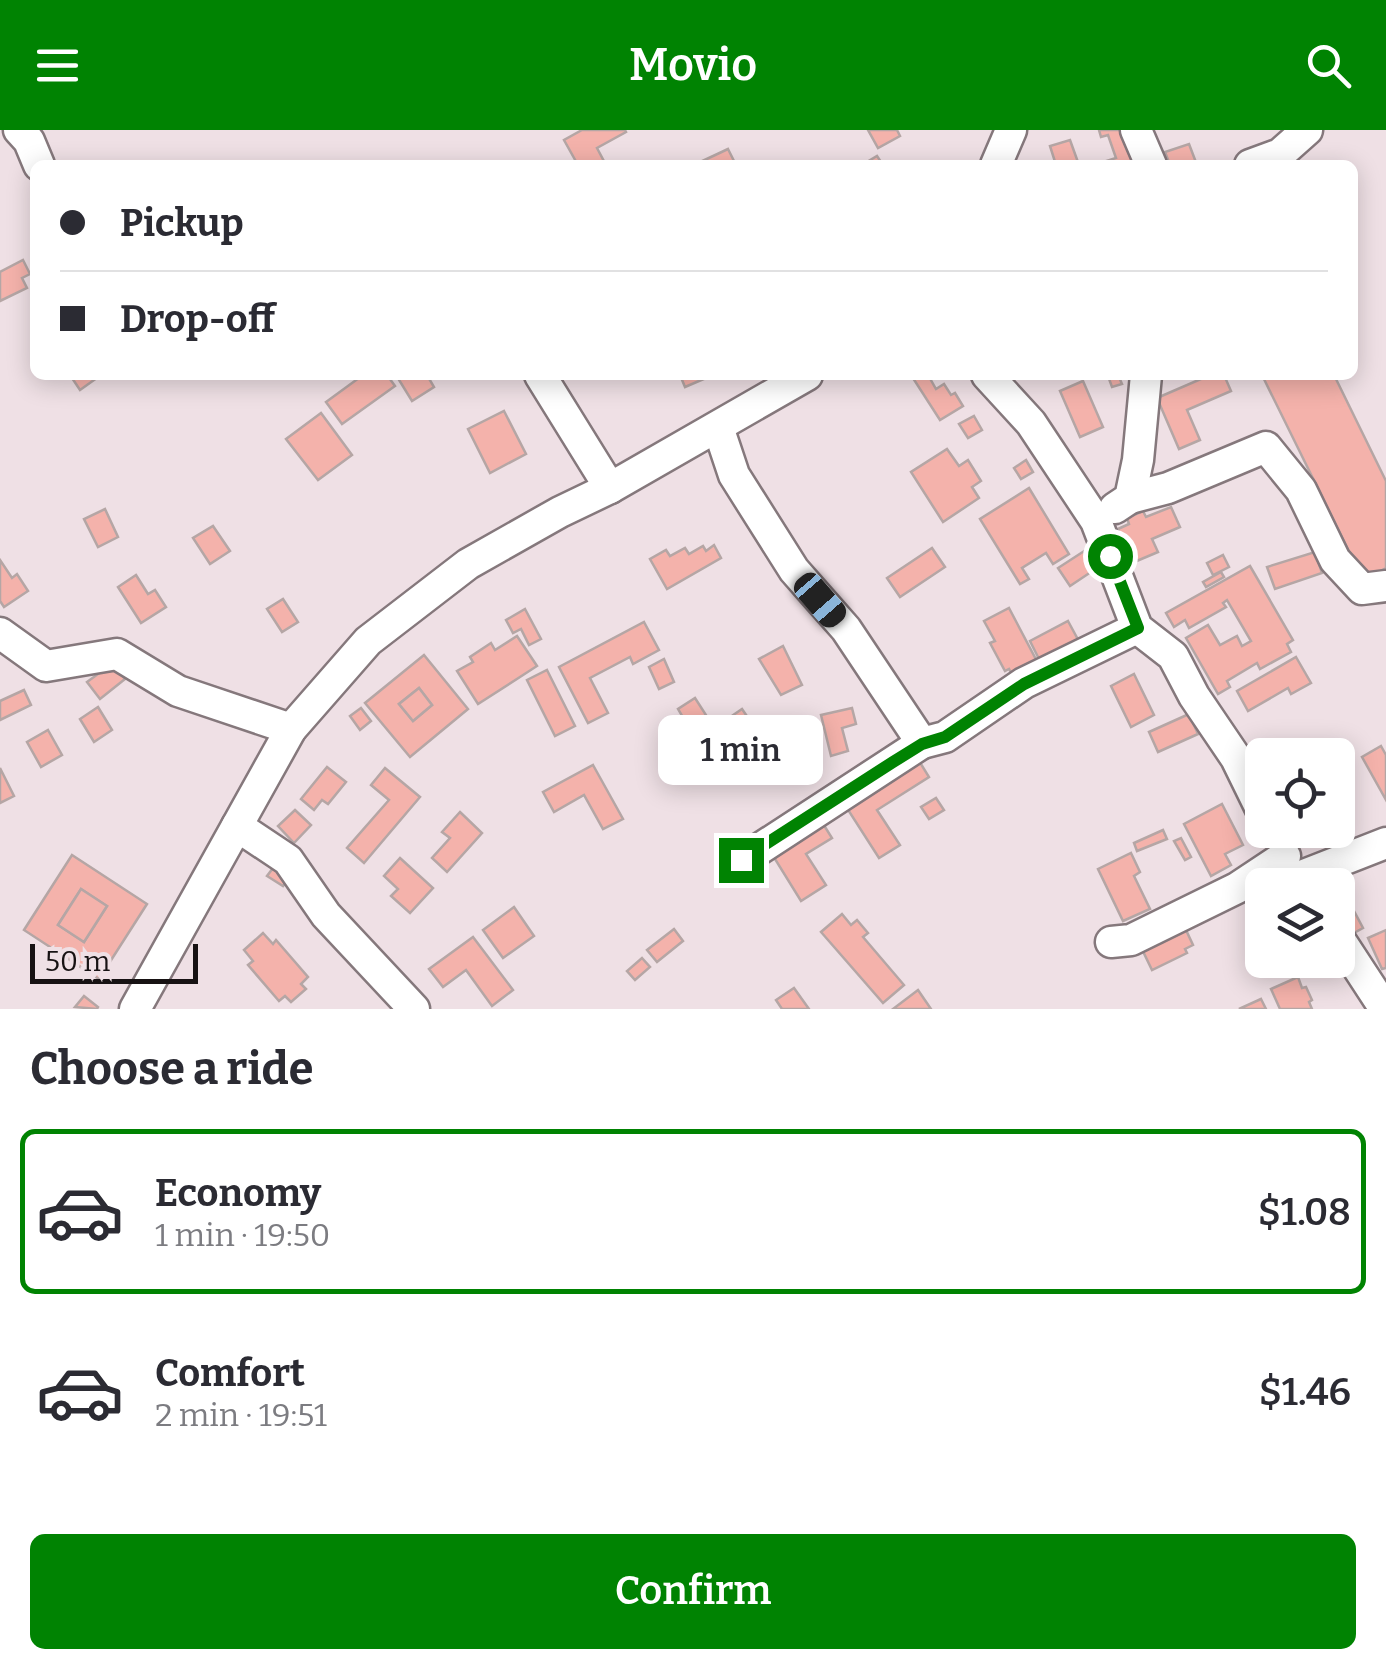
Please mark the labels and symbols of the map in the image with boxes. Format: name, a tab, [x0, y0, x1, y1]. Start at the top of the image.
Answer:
route start	[1088, 534, 1133, 579]
car	[789, 568, 851, 632]
callout: 1 min	[658, 715, 824, 785]
route end	[719, 838, 764, 883]
scale bar	[30, 939, 198, 984]

